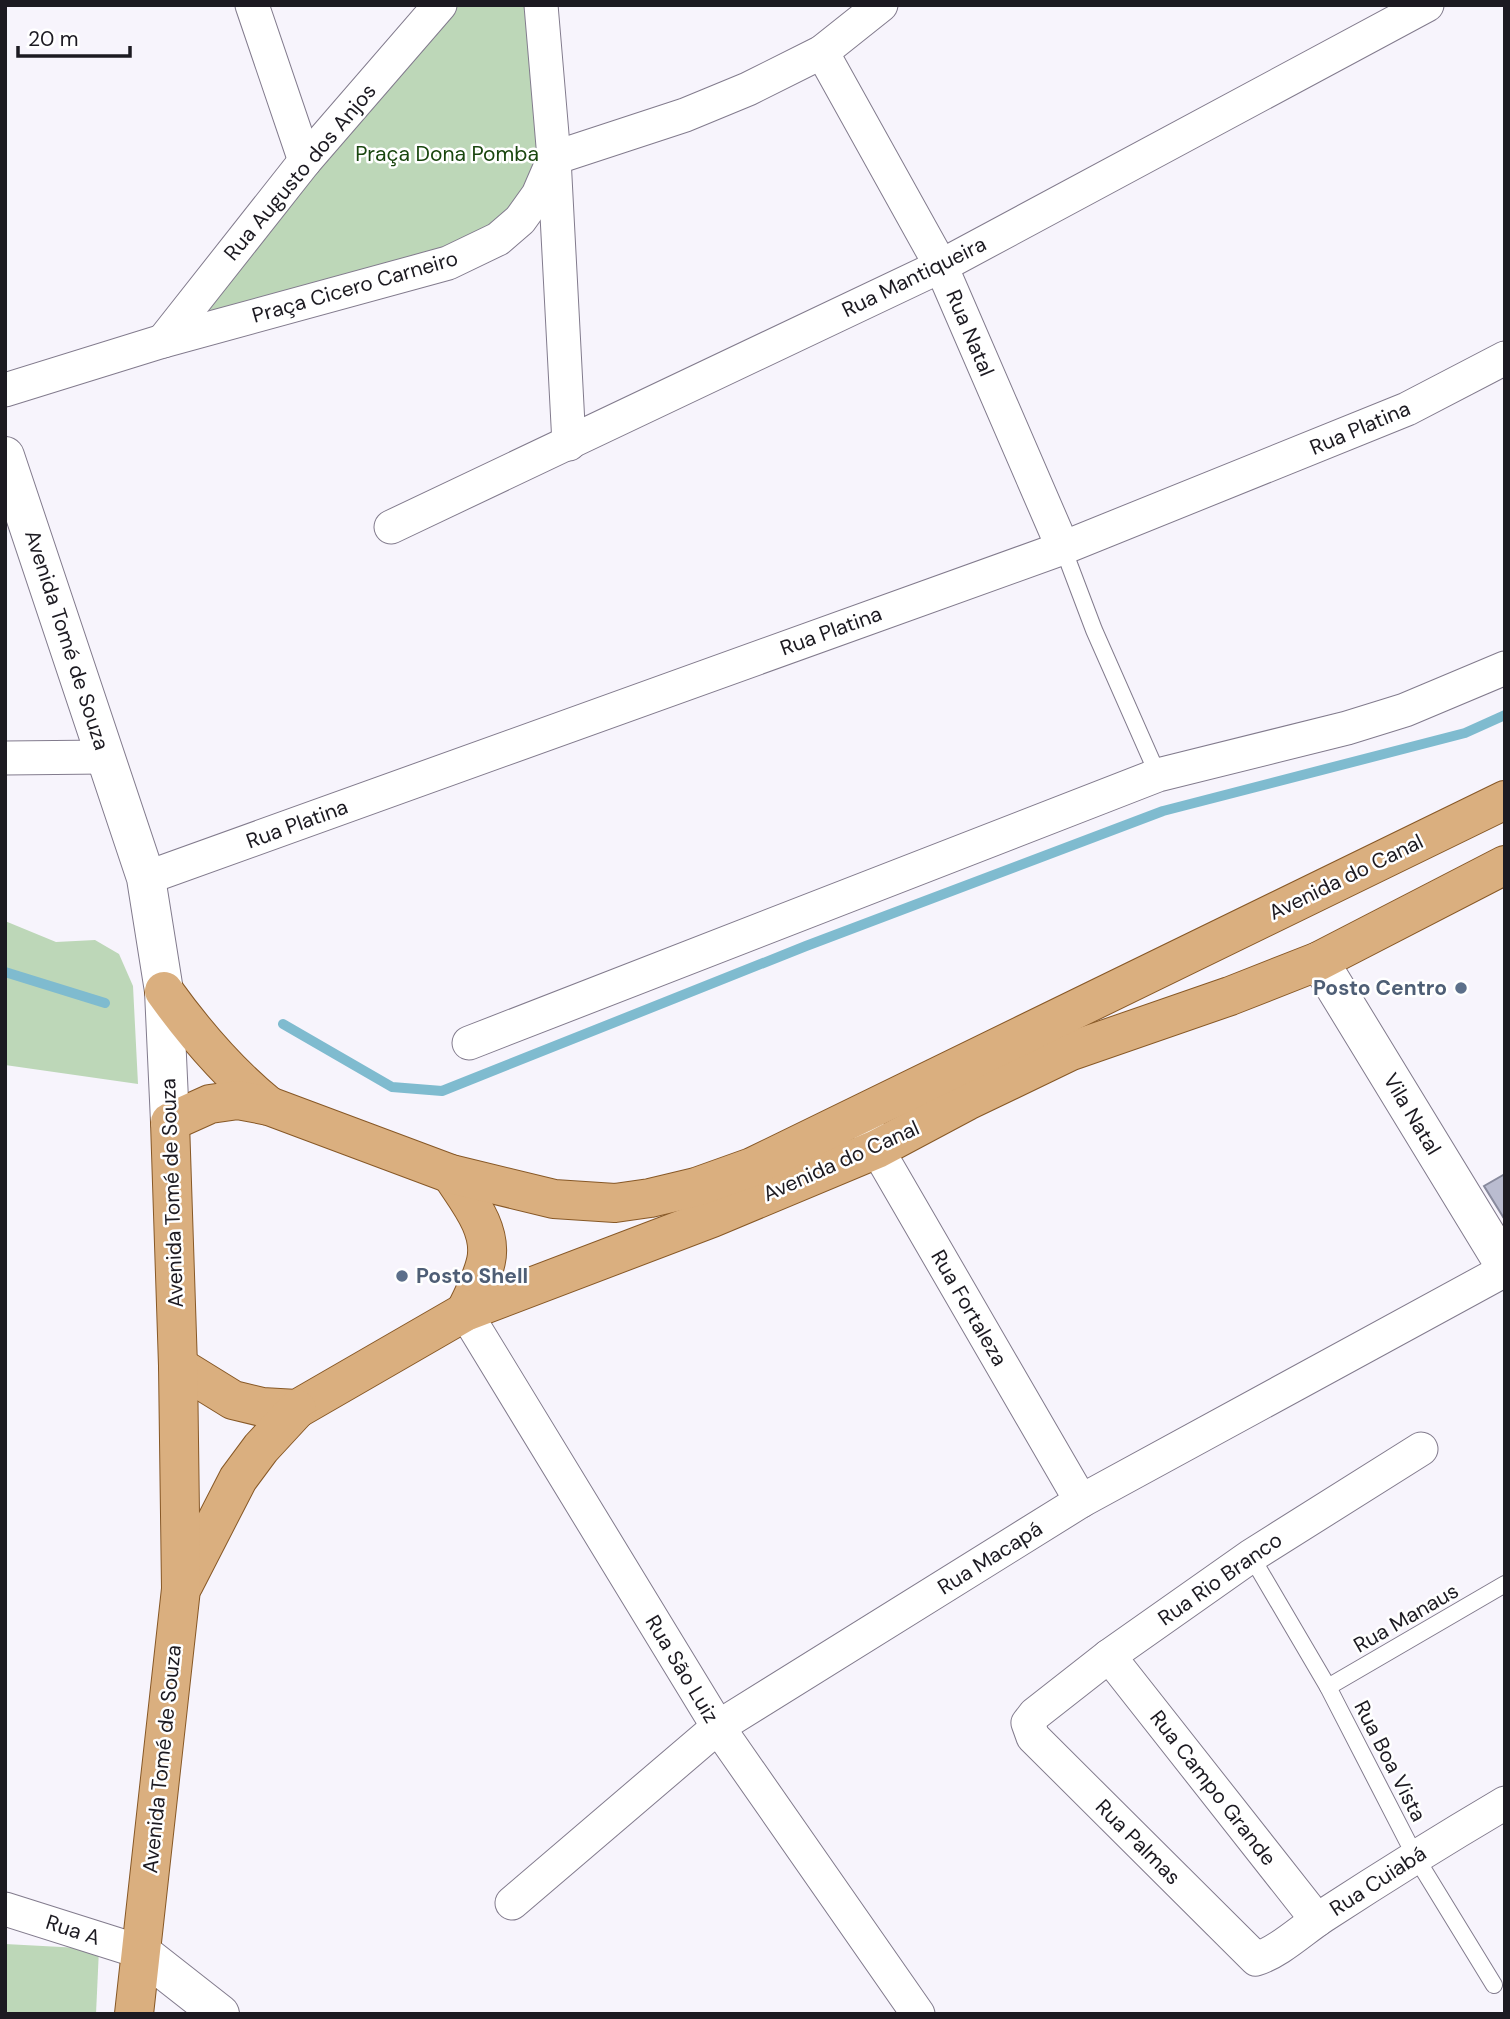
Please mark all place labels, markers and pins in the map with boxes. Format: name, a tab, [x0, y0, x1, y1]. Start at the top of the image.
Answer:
place label: Posto Centro	[1313, 974, 1447, 1002]
marker: Posto Centro	[1453, 980, 1469, 996]
place label: Posto Shell	[416, 1262, 528, 1290]
marker: Posto Shell	[394, 1268, 410, 1284]

